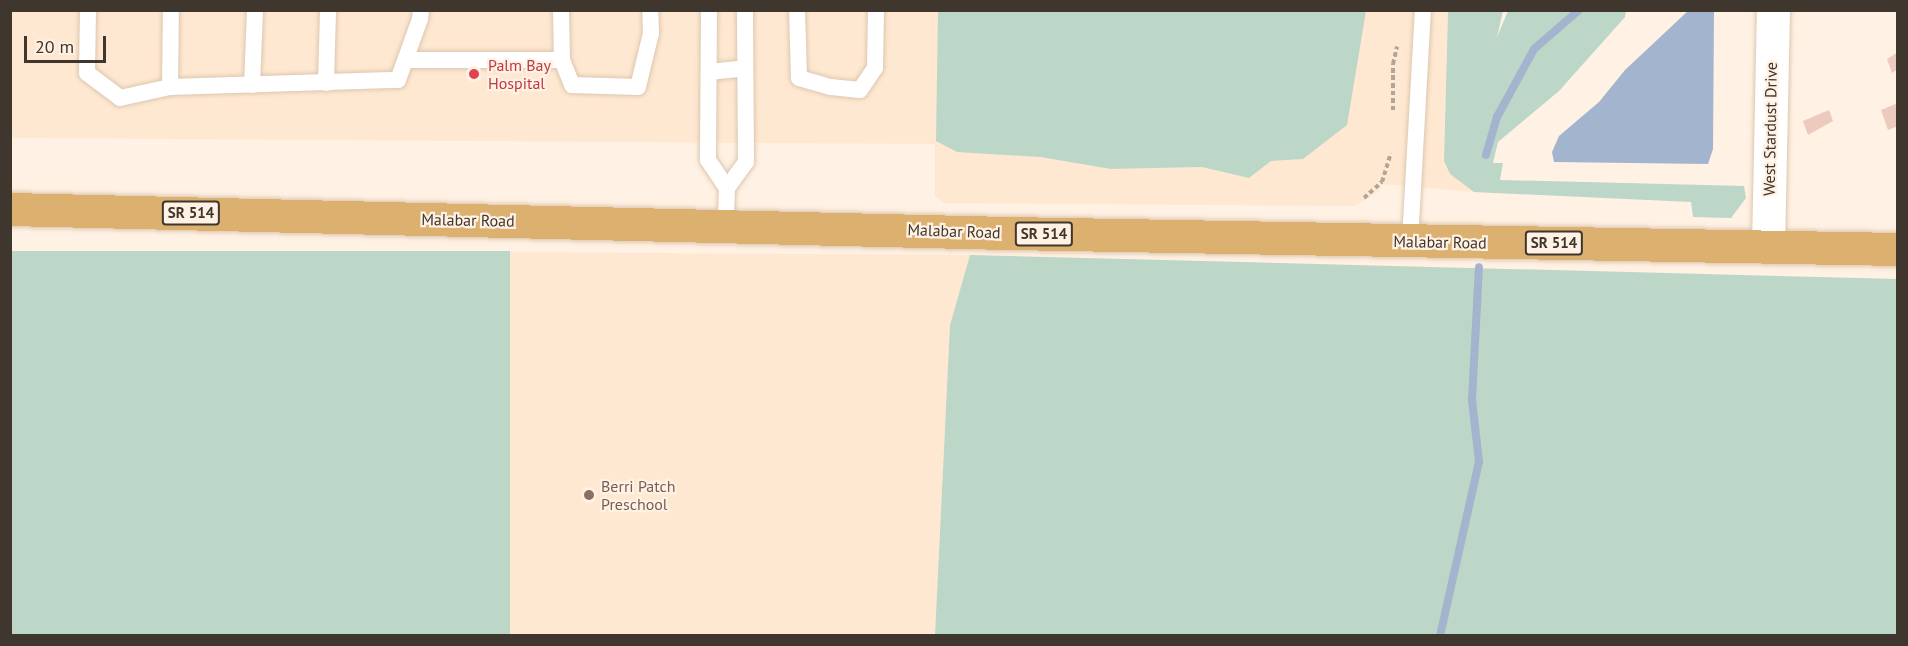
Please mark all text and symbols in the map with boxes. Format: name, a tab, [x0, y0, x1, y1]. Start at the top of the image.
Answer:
scale bar	[27, 24, 110, 62]
text: 20 m	[35, 35, 74, 58]
place label: Palm Bay Hospital	[488, 55, 551, 93]
street label: West Stardust Drive	[1759, 62, 1781, 196]
marker: Palm Bay Hospital	[465, 65, 483, 83]
road number: SR 514	[161, 201, 221, 225]
street label: Malabar Road	[421, 210, 515, 230]
street label: Malabar Road	[907, 220, 1001, 242]
road number: SR 514	[1014, 222, 1074, 246]
road number: SR 514	[1524, 231, 1584, 255]
street label: Malabar Road	[1393, 232, 1487, 252]
place label: Berri Patch Preschool	[601, 476, 675, 514]
marker: Berri Patch Preschool	[582, 488, 596, 502]

